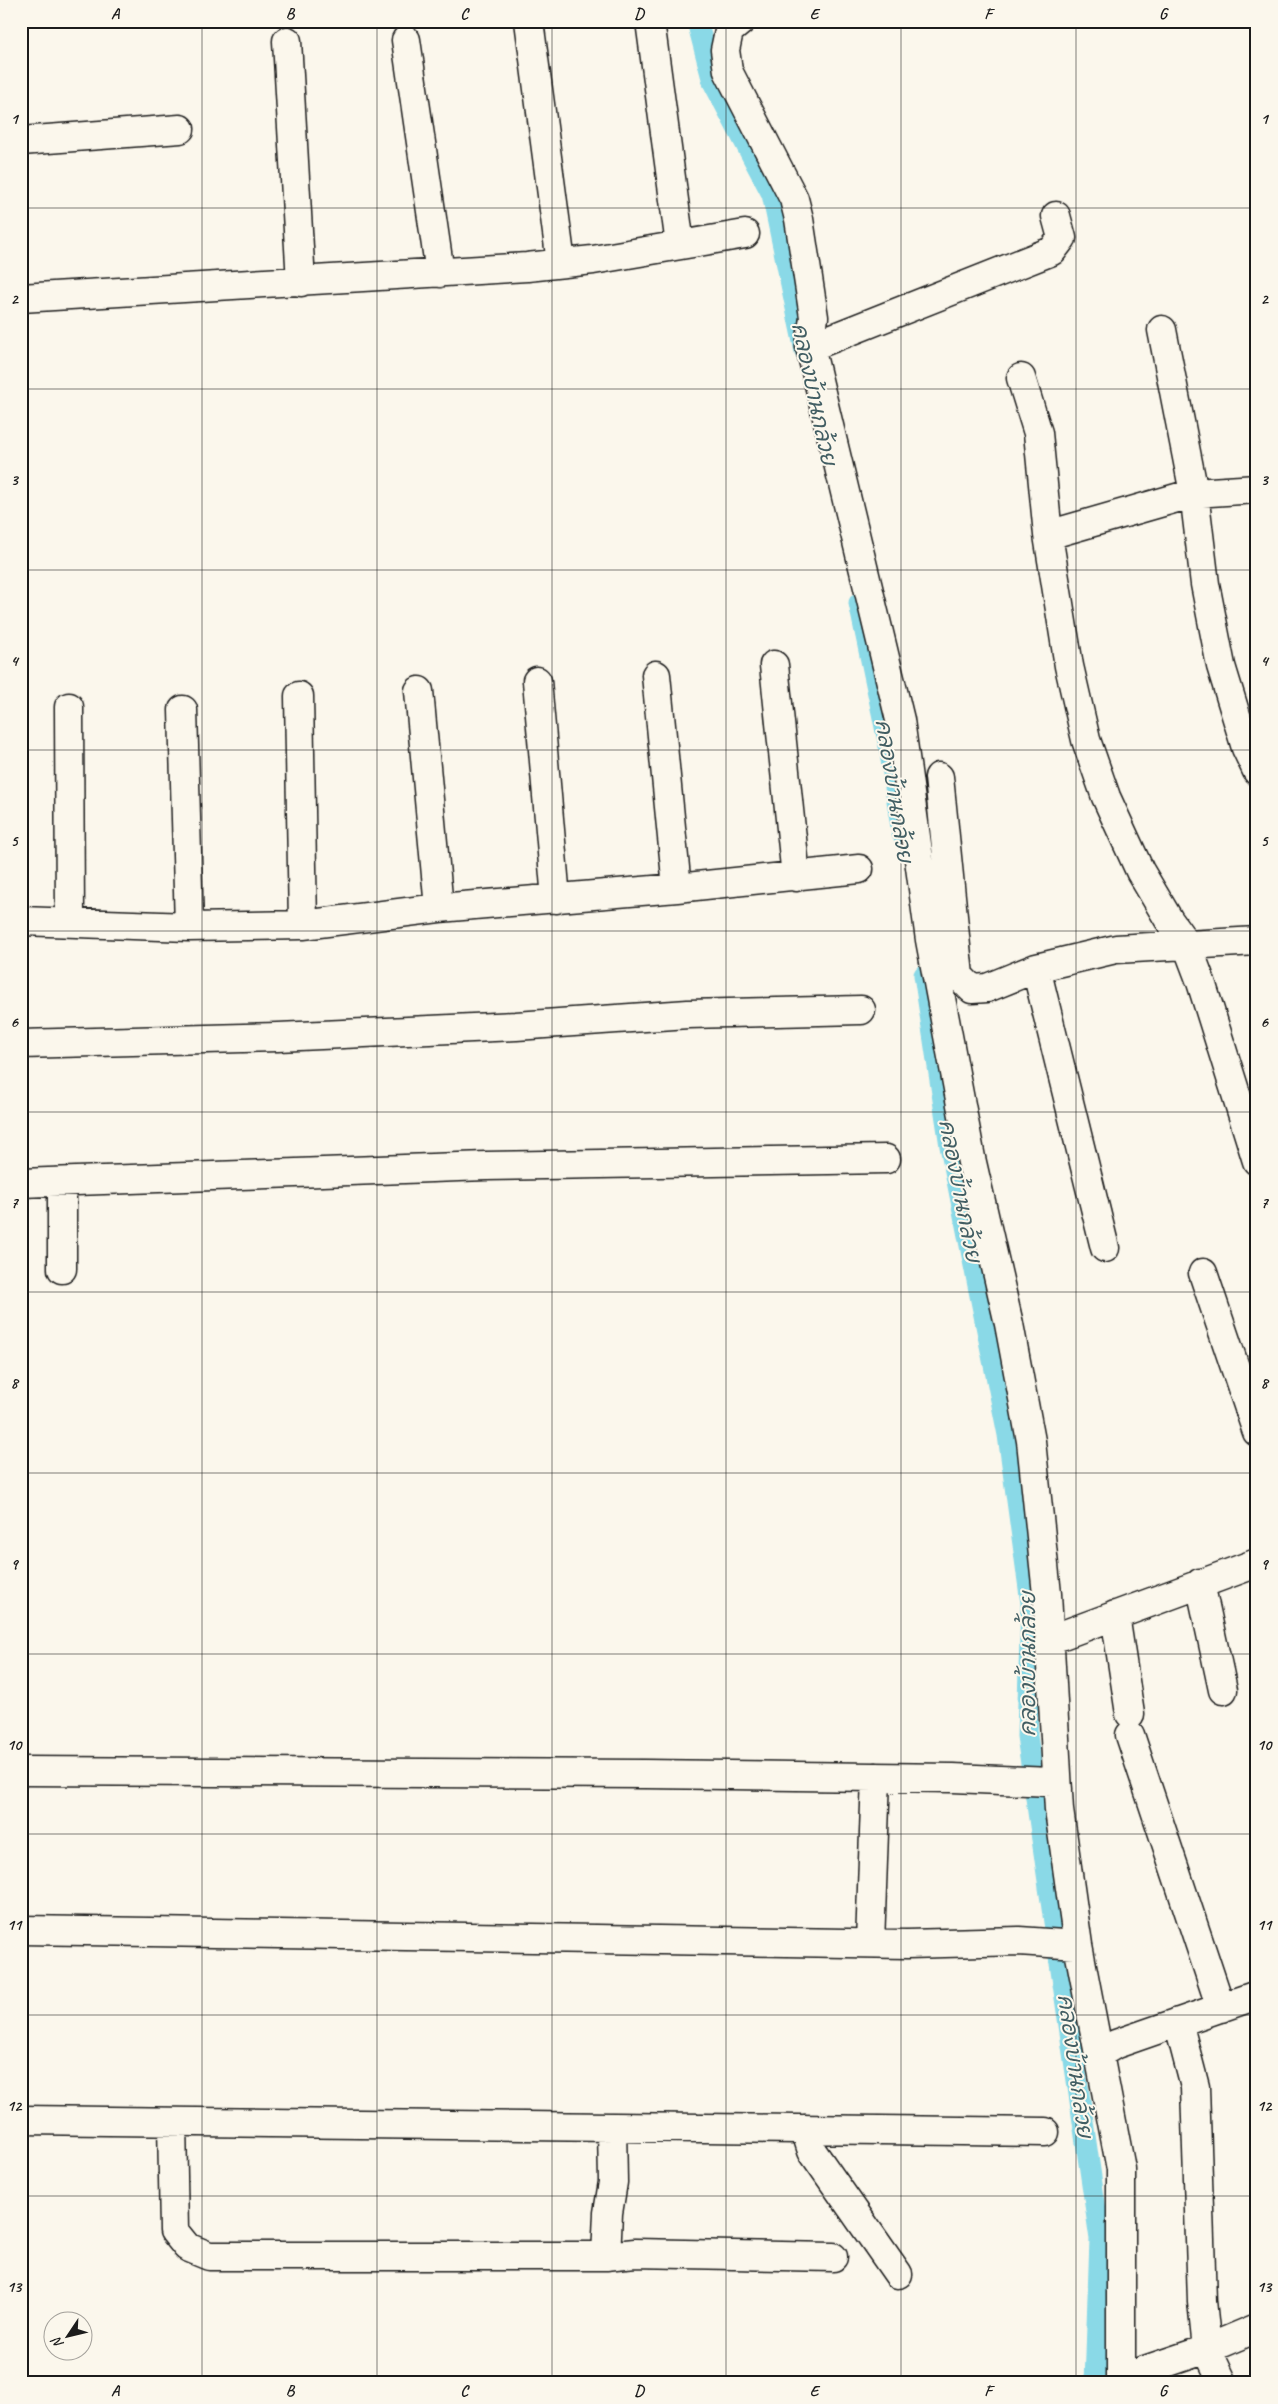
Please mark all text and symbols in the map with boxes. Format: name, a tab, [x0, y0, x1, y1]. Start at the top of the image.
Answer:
text: A	[111, 4, 121, 24]
text: B	[286, 4, 296, 24]
text: C	[460, 4, 470, 24]
text: D	[634, 4, 645, 24]
text: E	[810, 4, 821, 24]
text: F	[984, 4, 995, 24]
text: G	[1159, 4, 1169, 24]
text: 1	[10, 109, 19, 129]
text: 1	[1260, 109, 1269, 129]
text: 2	[10, 289, 19, 309]
text: 2	[1260, 289, 1269, 309]
water label: คลองบ้านกล้วย	[785, 320, 843, 470]
text: 3	[10, 470, 19, 490]
text: 3	[1260, 470, 1269, 490]
text: 4	[10, 651, 19, 671]
text: 4	[1260, 651, 1269, 671]
water label: คลองบ้านกล้วย	[869, 717, 920, 867]
text: 5	[11, 831, 20, 851]
text: 5	[1261, 831, 1270, 851]
text: 6	[10, 1012, 19, 1032]
text: 6	[1260, 1012, 1269, 1032]
water label: คลองบ้านกล้วย	[932, 1117, 988, 1267]
text: 7	[10, 1193, 19, 1213]
text: 7	[1260, 1193, 1269, 1213]
text: 8	[10, 1373, 19, 1393]
text: 8	[1260, 1373, 1269, 1393]
text: 9	[10, 1554, 19, 1574]
text: 9	[1260, 1554, 1269, 1574]
water label: คลองบ้านกล้วย	[1014, 1589, 1042, 1736]
text: 10	[7, 1735, 23, 1755]
text: 10	[1257, 1735, 1273, 1755]
text: 11	[7, 1915, 23, 1935]
text: 11	[1257, 1915, 1273, 1935]
water label: คลองบ้านกล้วย	[1051, 1992, 1099, 2142]
text: 12	[7, 2096, 23, 2116]
text: 12	[1257, 2096, 1273, 2116]
text: 13	[7, 2277, 23, 2297]
text: 13	[1257, 2277, 1273, 2297]
north arrow	[42, 2312, 92, 2362]
text: N	[47, 2333, 67, 2352]
text: A	[111, 2381, 121, 2401]
text: B	[286, 2381, 296, 2401]
text: C	[460, 2381, 470, 2401]
text: D	[634, 2381, 645, 2401]
text: E	[810, 2381, 821, 2401]
text: F	[984, 2381, 995, 2401]
text: G	[1159, 2381, 1169, 2401]

